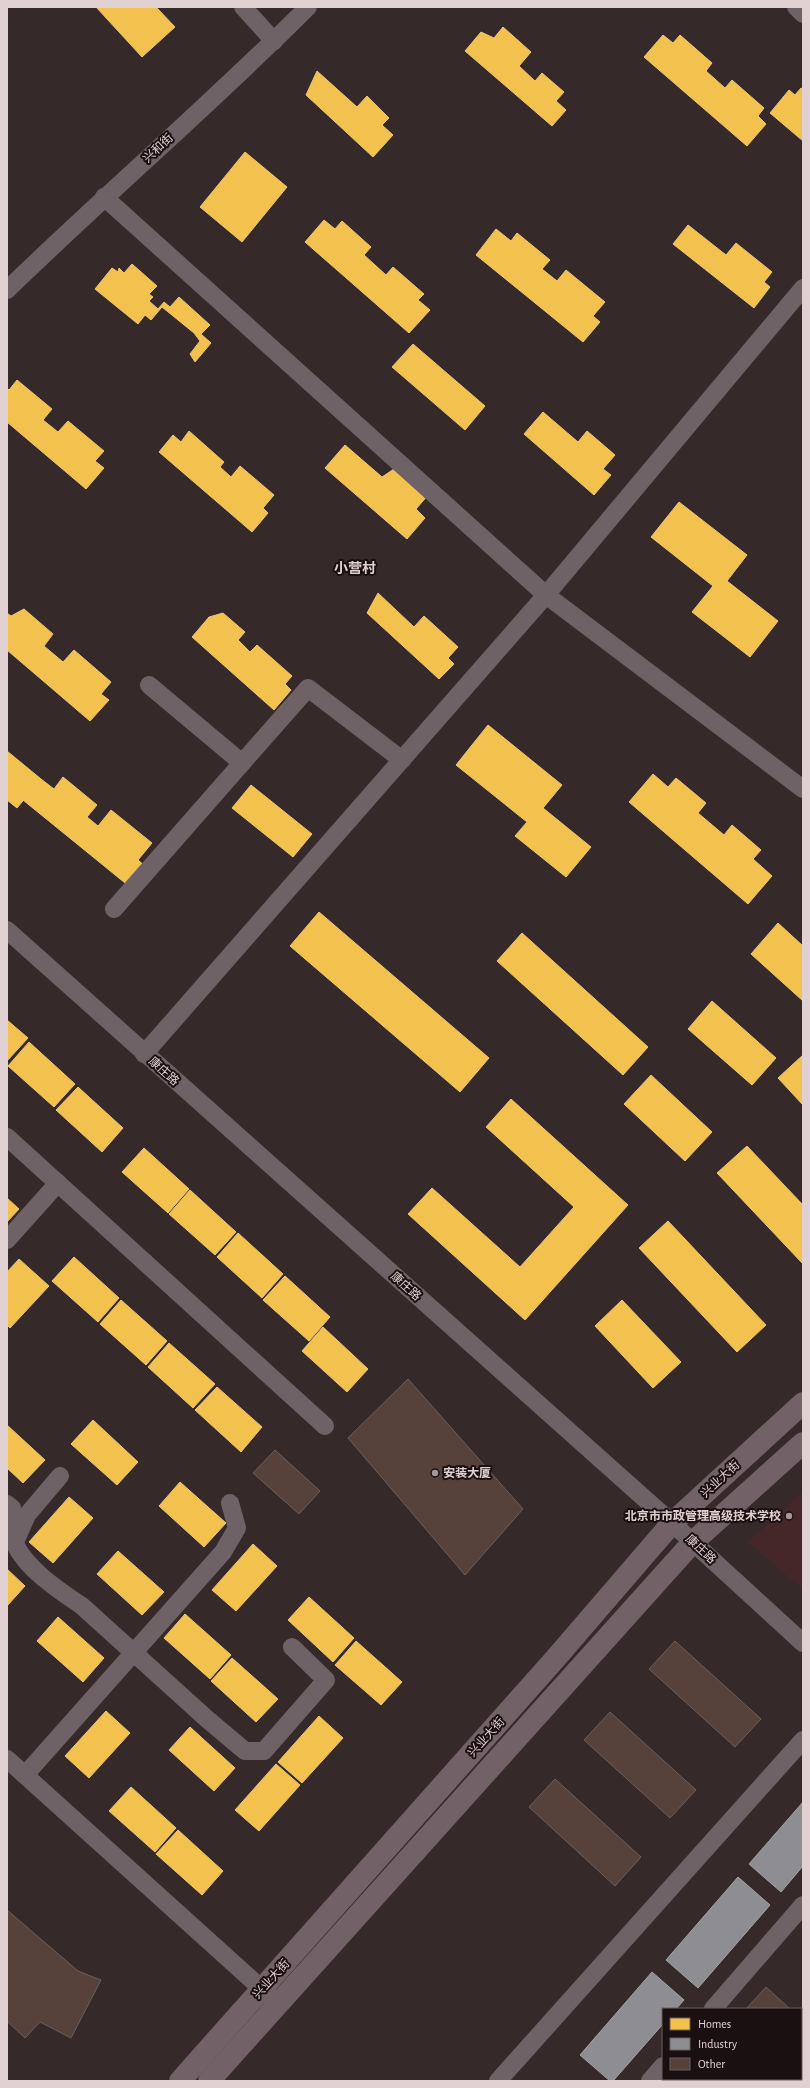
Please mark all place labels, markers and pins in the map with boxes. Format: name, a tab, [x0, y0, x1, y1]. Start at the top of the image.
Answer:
place label: 安装大厦	[443, 1466, 491, 1479]
marker: 安装大厦	[430, 1468, 440, 1478]
place label: 北京市市政管理高级技术学校	[625, 1509, 781, 1522]
marker: 北京市市政管理高级技术学校	[784, 1511, 794, 1521]

